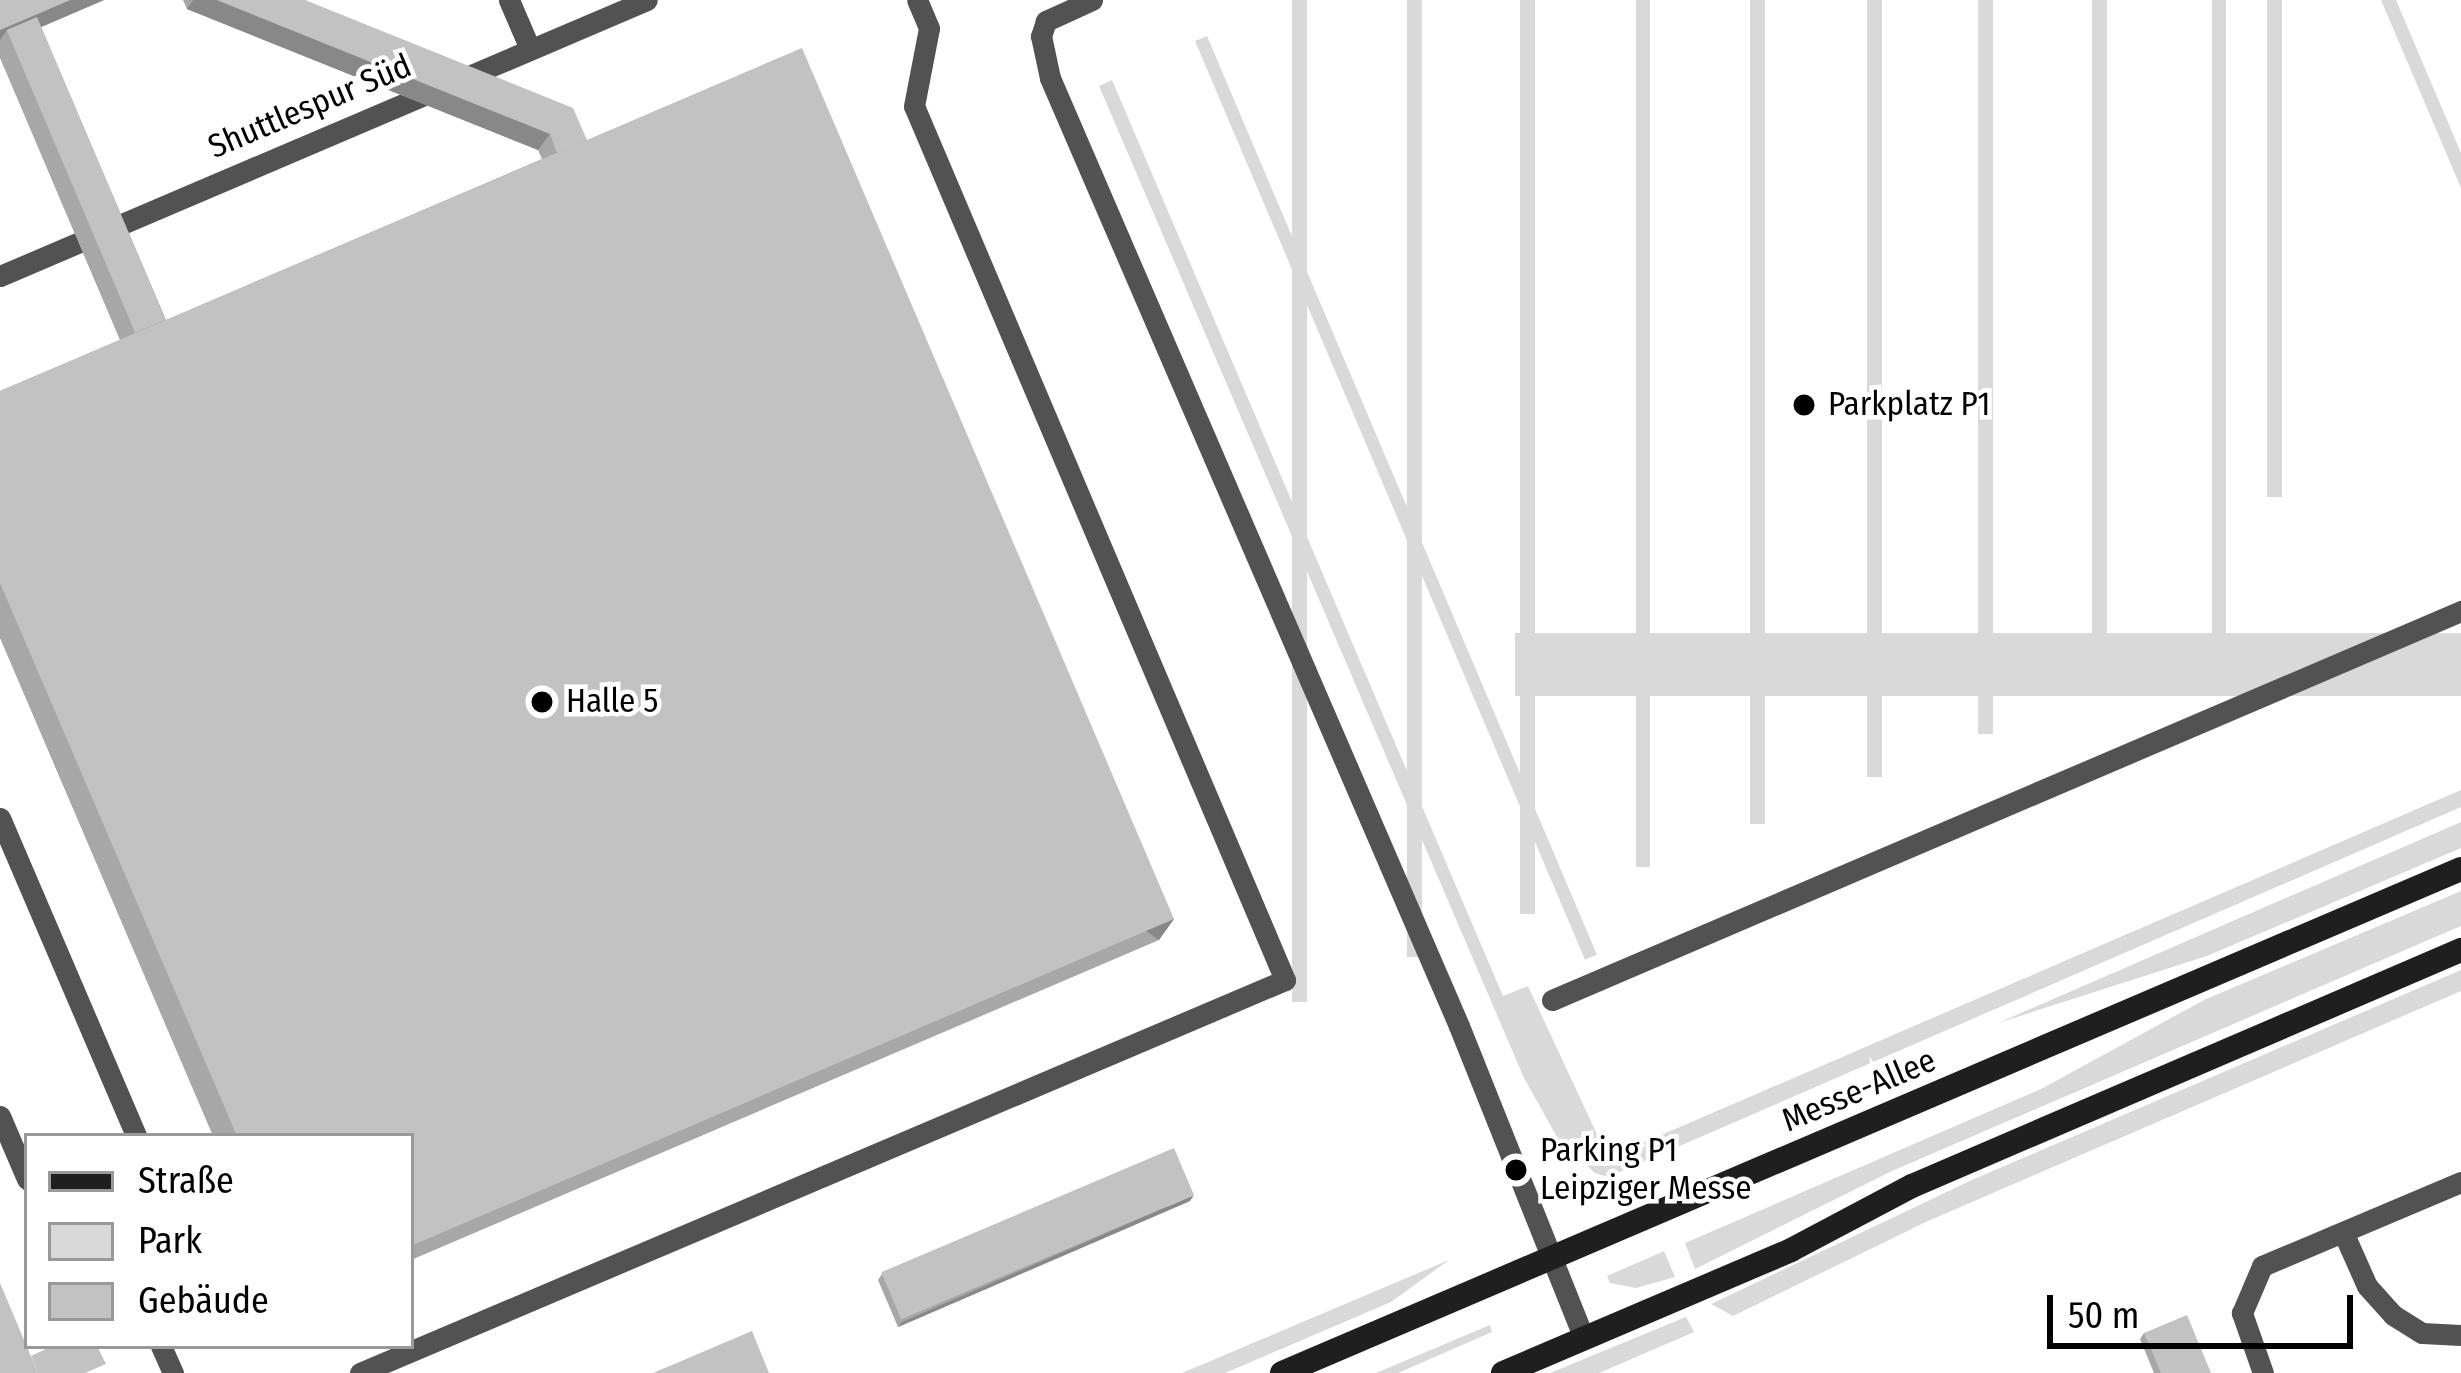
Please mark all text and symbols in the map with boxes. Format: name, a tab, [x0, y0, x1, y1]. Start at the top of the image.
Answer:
street label: Shuttlespur Süd	[203, 46, 417, 168]
place label: Parkplatz P1	[1828, 385, 1990, 425]
marker: Parkplatz P1	[1791, 392, 1817, 418]
place label: Halle 5	[566, 682, 658, 722]
marker: Halle 5	[529, 689, 555, 715]
street label: Messe-Allee	[1776, 1041, 1942, 1141]
place label: Parking P1 Leipziger Messe	[1540, 1131, 1752, 1209]
legend	[24, 1133, 414, 1349]
marker: Parking P1 Leipziger Messe	[1503, 1157, 1529, 1183]
text: Straße	[138, 1159, 234, 1203]
text: Park	[138, 1219, 202, 1263]
scale bar	[2053, 1271, 2359, 1345]
text: Gebäude	[138, 1279, 269, 1323]
text: 50 m	[2068, 1294, 2139, 1338]

